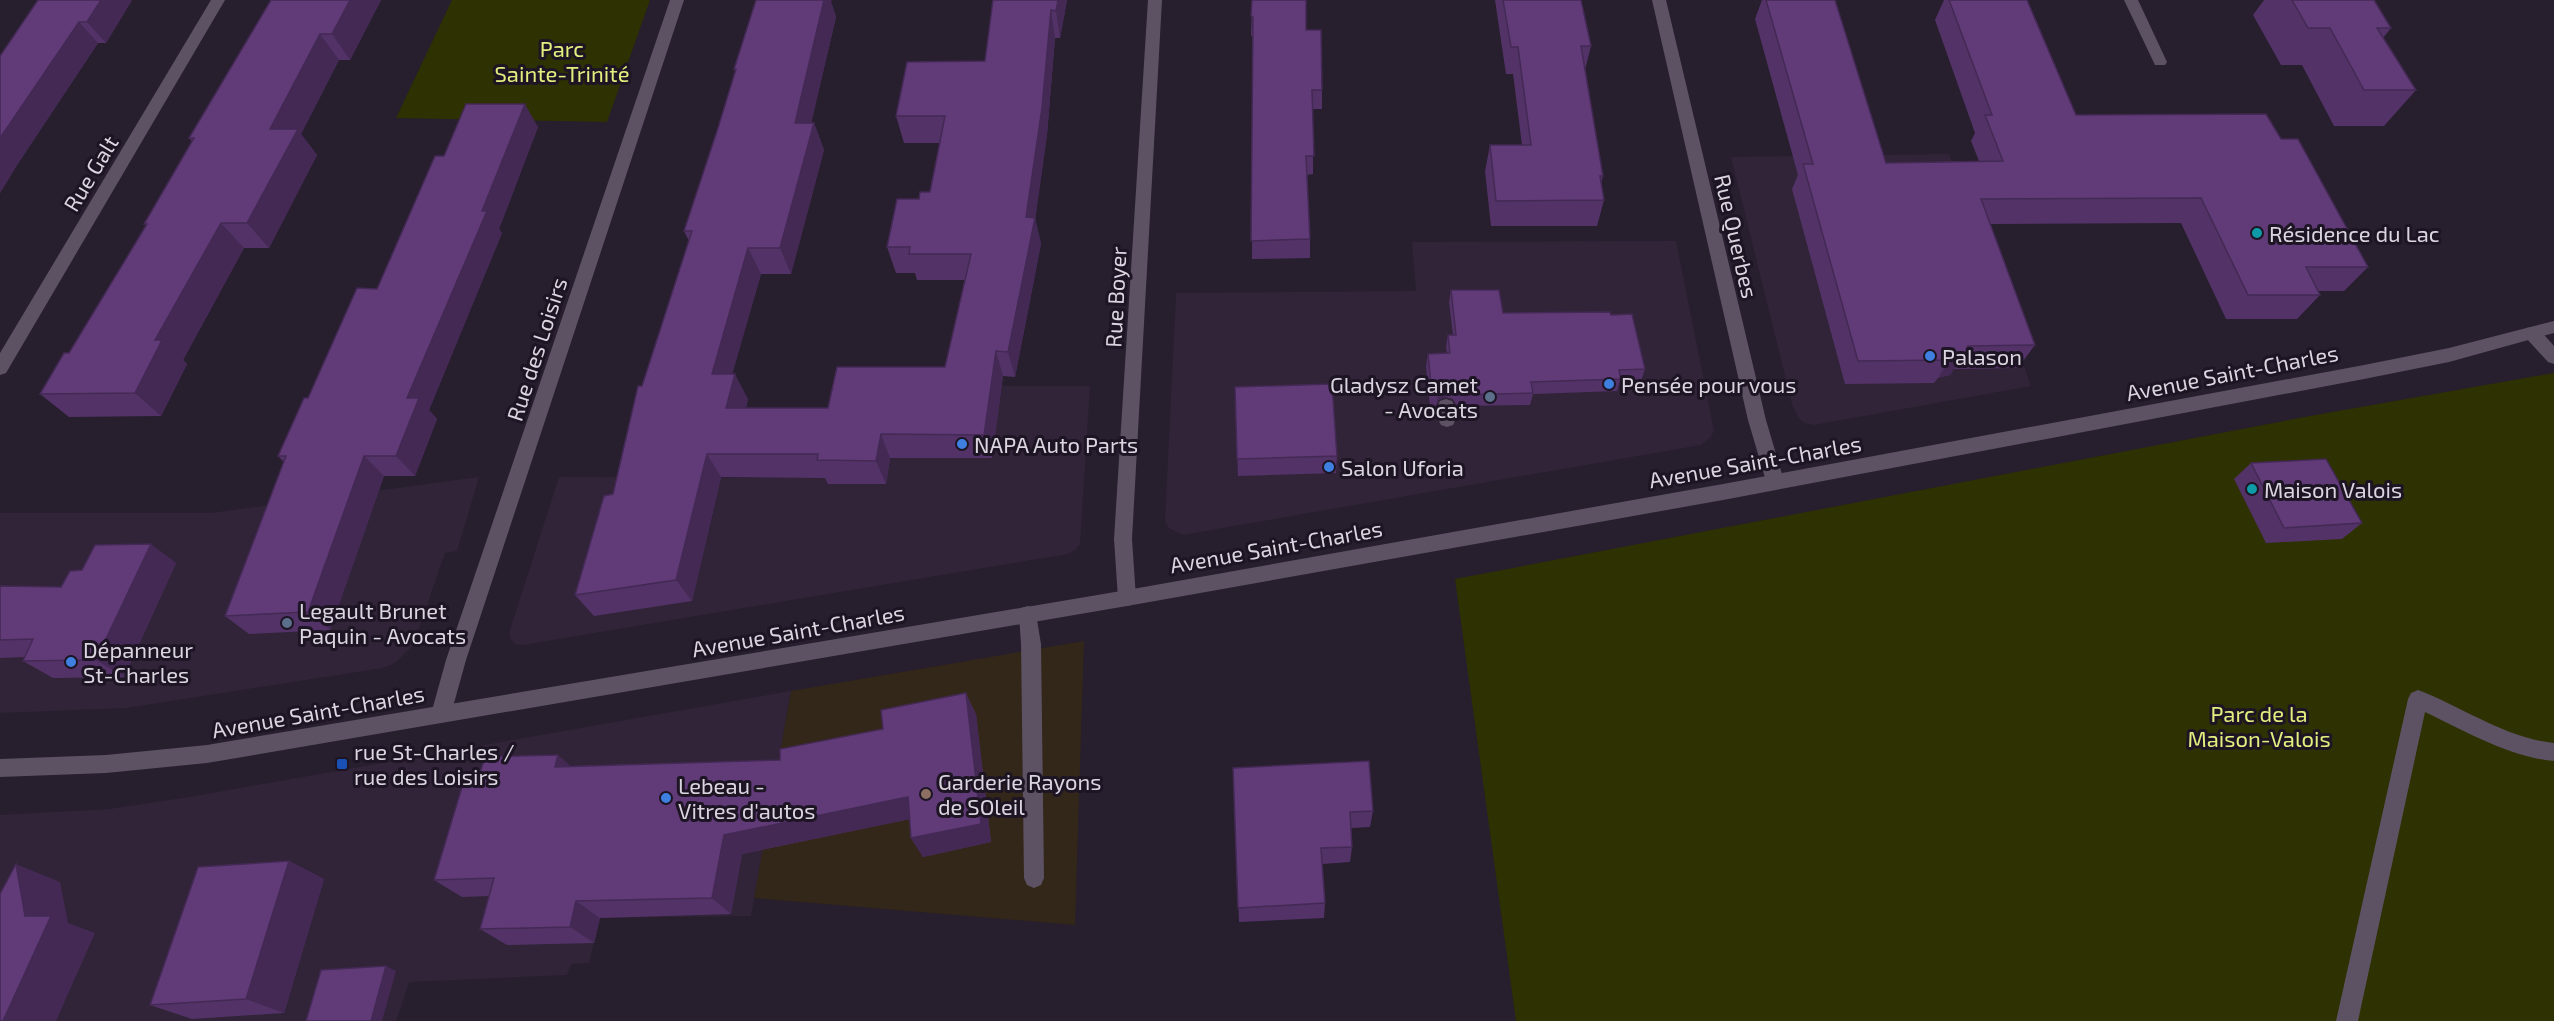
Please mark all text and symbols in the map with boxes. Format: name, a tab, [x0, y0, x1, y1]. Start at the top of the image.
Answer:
park label: Parc Sainte-Trinité	[495, 35, 629, 86]
street label: Rue Galt	[57, 131, 123, 215]
street label: Rue Querbes	[1709, 172, 1764, 301]
place label: Résidence du Lac	[2269, 220, 2440, 246]
marker: Résidence du Lac	[2250, 226, 2264, 240]
street label: Rue Boyer	[1099, 246, 1131, 348]
street label: Rue des Loisirs	[501, 274, 571, 424]
street label: Avenue Saint-Charles	[2124, 339, 2340, 405]
place label: Palason	[1942, 343, 2022, 369]
marker: Palason	[1923, 349, 1937, 363]
place label: Gladysz Camet - Avocats	[1330, 371, 1478, 422]
place label: Pensée pour vous	[1621, 371, 1796, 397]
marker: Pensée pour vous	[1602, 377, 1616, 391]
marker: Gladysz Camet - Avocats	[1483, 390, 1497, 404]
street label: Avenue Saint-Charles	[1647, 430, 1863, 492]
place label: NAPA Auto Parts	[974, 431, 1138, 457]
marker: NAPA Auto Parts	[955, 437, 969, 451]
place label: Salon Uforia	[1341, 454, 1464, 480]
marker: Salon Uforia	[1322, 460, 1336, 474]
place label: Maison Valois	[2264, 476, 2402, 502]
marker: Maison Valois	[2245, 482, 2259, 496]
street label: Avenue Saint-Charles	[1168, 515, 1384, 577]
place label: Legault Brunet Paquin - Avocats	[299, 597, 466, 648]
street label: Avenue Saint-Charles	[690, 599, 906, 661]
marker: Legault Brunet Paquin - Avocats	[280, 616, 294, 630]
place label: Dépanneur St-Charles	[83, 636, 193, 687]
marker: Dépanneur St-Charles	[64, 655, 78, 669]
street label: Avenue Saint-Charles	[210, 680, 426, 742]
park label: Parc de la Maison-Valois	[2187, 700, 2331, 751]
place label: rue St-Charles / rue des Loisirs	[354, 738, 515, 789]
marker: rue St-Charles / rue des Loisirs	[335, 757, 349, 771]
place label: Garderie Rayons de SOleil	[938, 768, 1102, 819]
place label: Lebeau - Vitres d'autos	[678, 772, 816, 823]
marker: Garderie Rayons de SOleil	[919, 787, 933, 801]
marker: Lebeau - Vitres d'autos	[659, 791, 673, 805]

